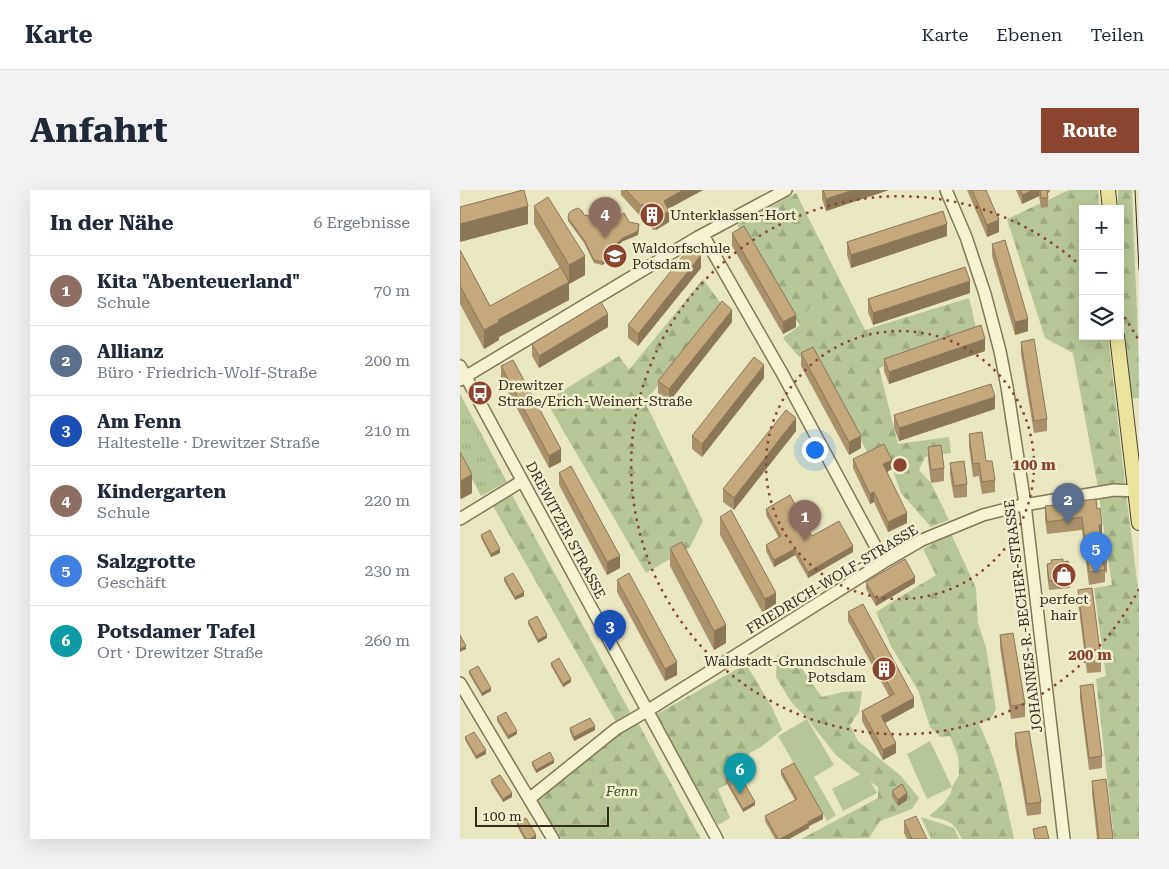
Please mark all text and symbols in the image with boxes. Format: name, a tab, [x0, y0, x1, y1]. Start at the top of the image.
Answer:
text: Karte	[25, 21, 93, 49]
text: Karte	[922, 24, 968, 45]
text: Ebenen	[996, 24, 1062, 45]
text: Teilen	[1090, 24, 1144, 45]
button: Route	[1041, 108, 1139, 153]
text: Anfahrt	[30, 110, 168, 151]
pin: 4	[589, 197, 621, 238]
building icon: Unterklassen-Hort	[639, 202, 665, 228]
map controls	[1079, 205, 1124, 340]
button: +	[1079, 205, 1124, 250]
place label: Unterklassen-Hort	[670, 207, 796, 223]
text: In der Nähe	[50, 211, 173, 235]
text: 6 Ergebnisse	[313, 213, 410, 232]
place label: Waldorfschule Potsdam	[632, 240, 731, 272]
school or university icon: Waldorfschule Potsdam	[602, 243, 628, 269]
button: −	[1079, 250, 1124, 295]
text: Kita "Abenteuerland"	[97, 270, 300, 293]
text: 1	[62, 281, 70, 300]
text: 70 m	[373, 281, 410, 300]
text: Schule	[97, 293, 150, 312]
button: layers	[1079, 295, 1124, 340]
text: Allianz	[97, 340, 163, 363]
text: 2	[62, 351, 70, 370]
text: 200 m	[364, 351, 410, 370]
text: Büro · Friedrich-Wolf-Straße	[97, 363, 317, 382]
place label: Drewitzer Straße/Erich-Weinert-Straße	[498, 377, 693, 409]
bus stop icon: Drewitzer Straße/Erich-Weinert-Straße	[467, 380, 493, 406]
text: Am Fenn	[97, 410, 181, 433]
text: 3	[62, 421, 70, 440]
text: 210 m	[364, 421, 410, 440]
text: Haltestelle · Drewitzer Straße	[97, 433, 320, 452]
your location	[802, 437, 828, 463]
centre of rings	[891, 456, 909, 474]
text: 100 m	[1012, 456, 1056, 474]
street label: DREWITZER STRASSE	[523, 459, 609, 601]
text: Kindergarten	[97, 480, 226, 503]
pin: 2	[1052, 483, 1084, 524]
text: 4	[62, 491, 70, 510]
text: 220 m	[364, 491, 410, 510]
street label: JOHANNES-R.-BECHER-STRASSE	[1001, 498, 1045, 733]
pin: 1	[789, 500, 821, 541]
text: Schule	[97, 503, 150, 522]
street label: FRIEDRICH-WOLF-STRASSE	[743, 521, 921, 637]
pin: 5	[1080, 532, 1112, 573]
text: Salzgrotte	[97, 550, 196, 573]
text: 5	[62, 561, 70, 580]
text: 230 m	[364, 561, 410, 580]
shop icon: perfect hair	[1051, 562, 1077, 588]
text: Geschäft	[97, 573, 167, 592]
place label: perfect hair	[1040, 591, 1088, 623]
pin: 3	[594, 610, 626, 651]
text: Potsdamer Tafel	[97, 620, 255, 643]
text: 6	[62, 631, 70, 650]
text: 260 m	[364, 631, 410, 650]
text: Ort · Drewitzer Straße	[97, 643, 263, 662]
text: 200 m	[1068, 646, 1112, 664]
place label: Waldstadt-Grundschule Potsdam	[704, 653, 866, 685]
building icon: Waldstadt-Grundschule Potsdam	[871, 656, 897, 682]
pin: 6	[724, 753, 756, 794]
park label: Fenn	[605, 783, 639, 799]
scale bar	[475, 804, 609, 827]
text: 100 m	[482, 808, 522, 824]

